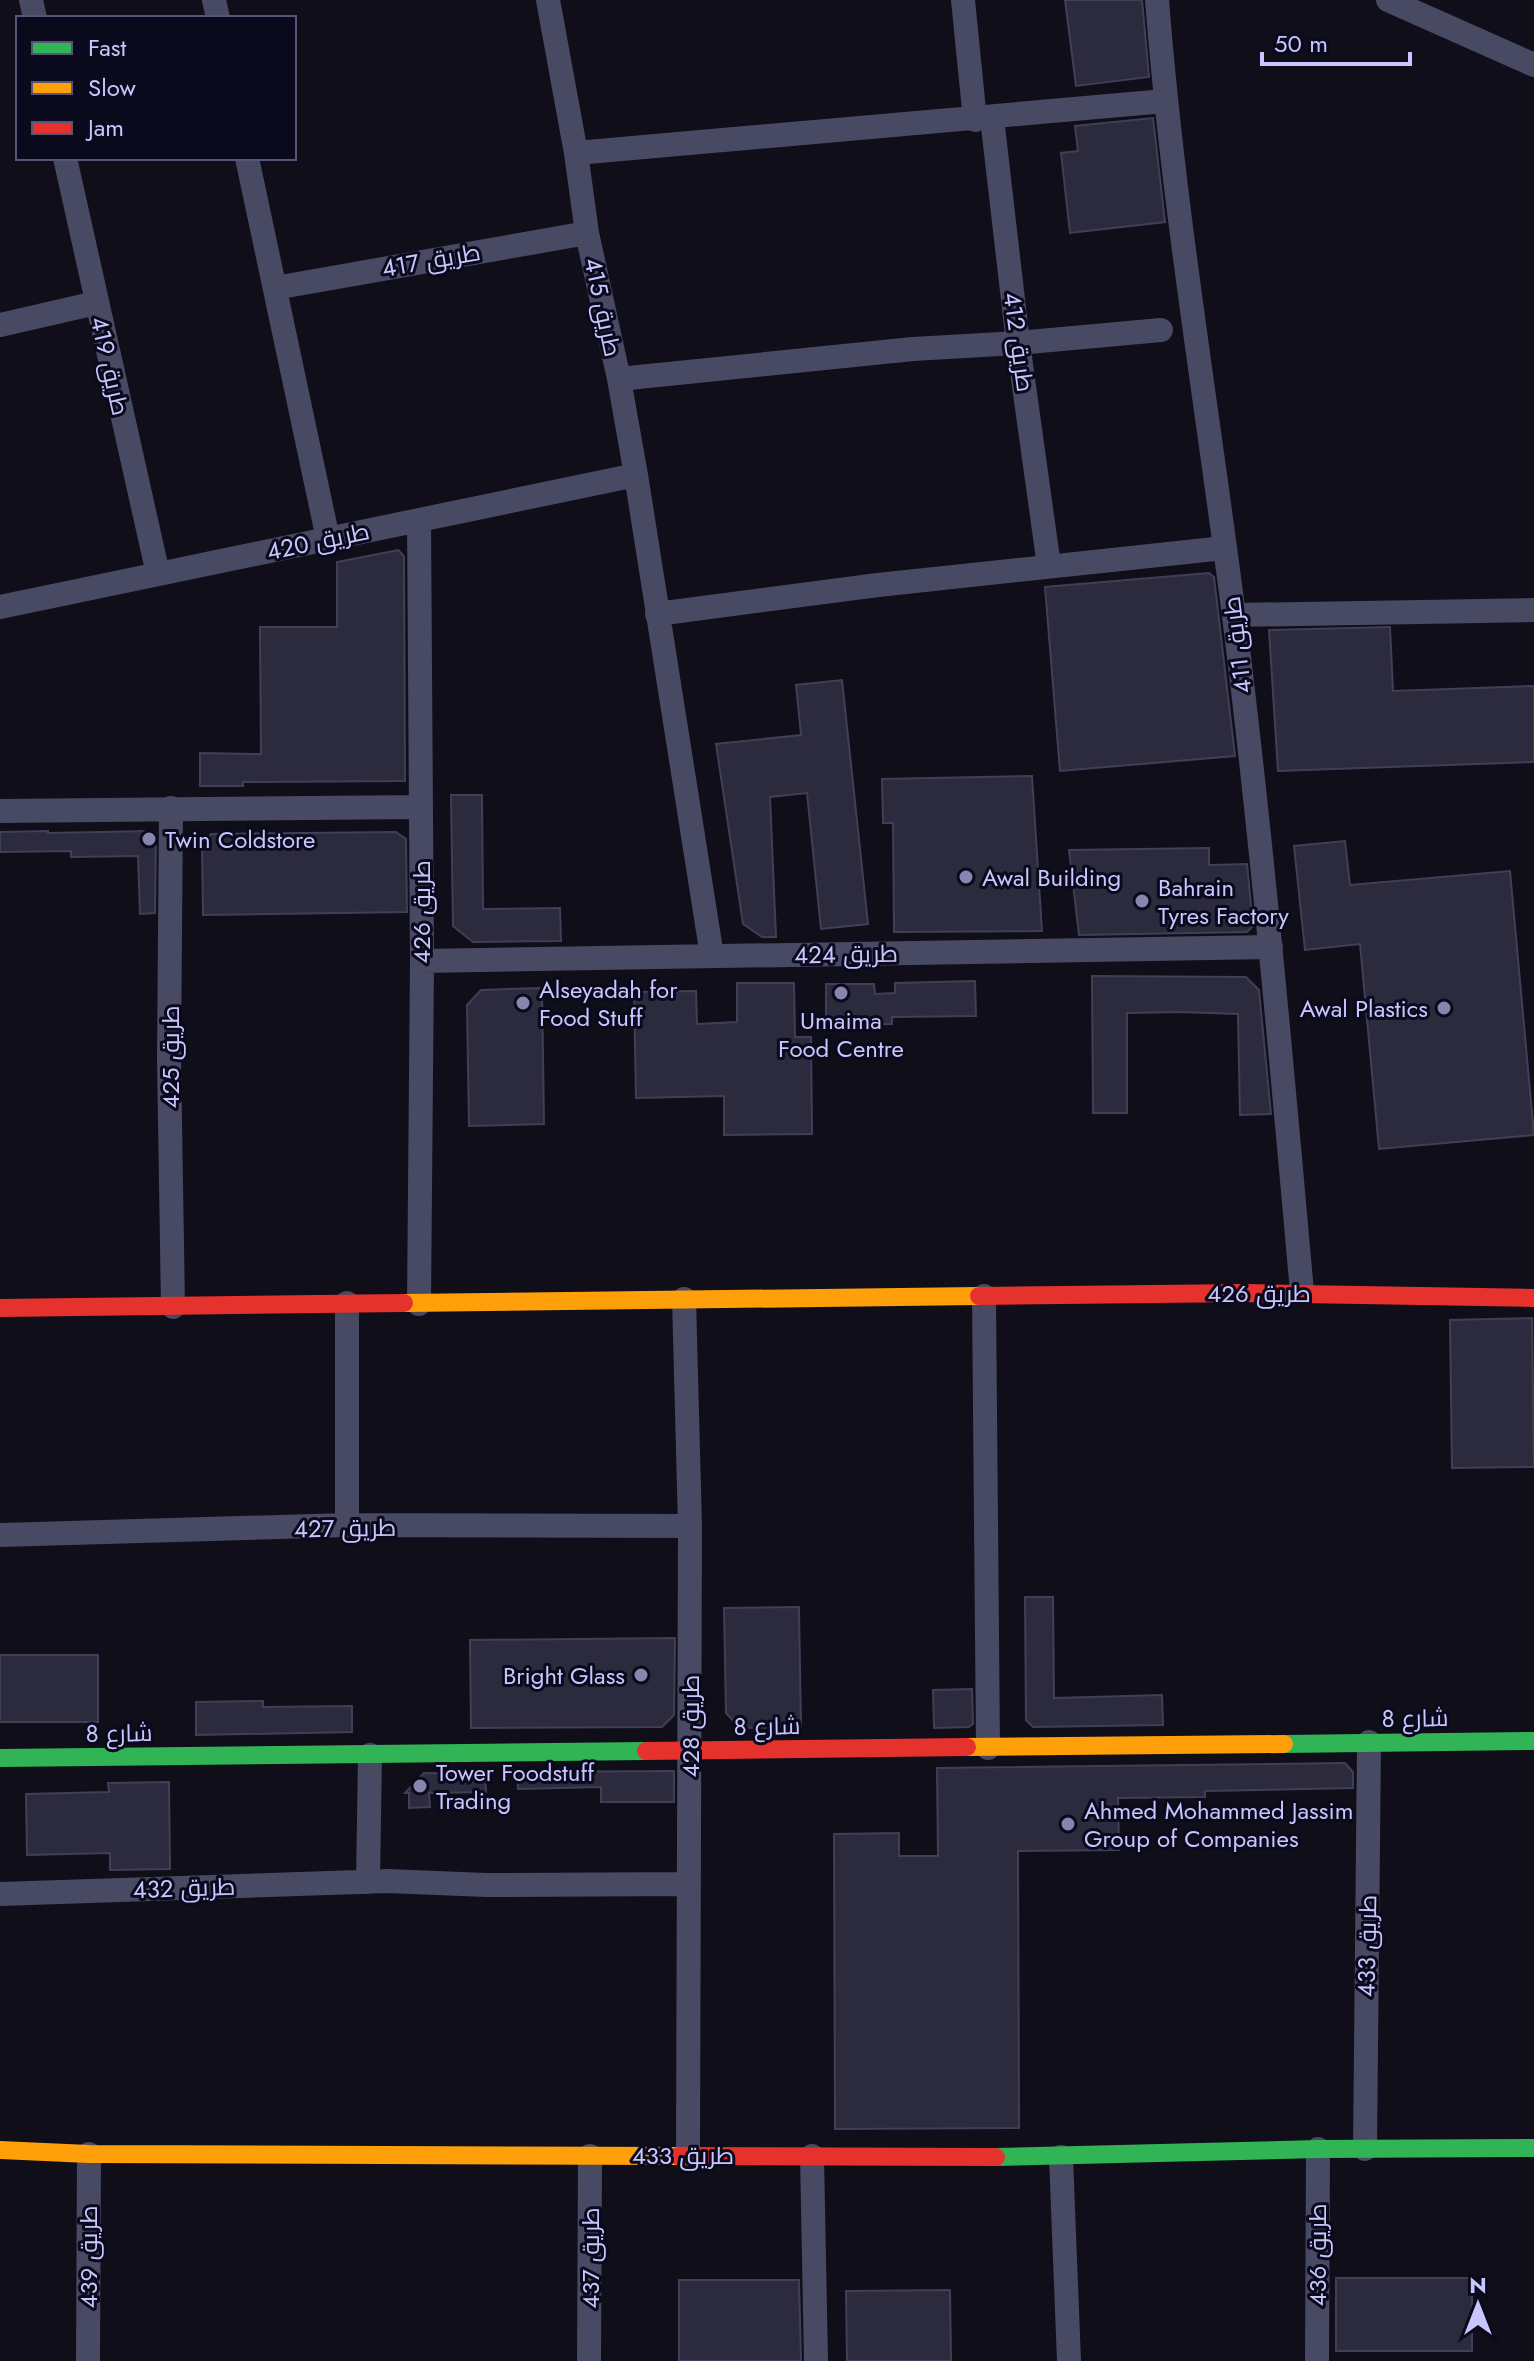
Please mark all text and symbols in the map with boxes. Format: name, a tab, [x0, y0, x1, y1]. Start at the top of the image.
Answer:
legend	[16, 16, 296, 160]
scale bar	[1262, 16, 1410, 66]
text: 50 m	[1274, 26, 1328, 61]
text: Fast	[88, 30, 126, 65]
text: Slow	[88, 70, 136, 105]
text: Jam	[85, 110, 124, 145]
street label: طريق 417	[379, 234, 483, 286]
street label: طريق 415	[575, 254, 631, 360]
street label: طريق 412	[995, 290, 1043, 394]
street label: طريق 419	[82, 313, 138, 419]
street label: طريق 420	[263, 513, 373, 569]
street label: طريق 411	[1214, 594, 1260, 696]
place label: Twin Coldstore	[165, 822, 315, 857]
marker: Twin Coldstore	[140, 830, 158, 848]
street label: طريق 426	[404, 860, 439, 964]
place label: Awal Building	[982, 860, 1121, 895]
marker: Awal Building	[957, 868, 975, 886]
place label: Bahrain Tyres Factory	[1158, 870, 1289, 933]
marker: Bahrain Tyres Factory	[1133, 892, 1151, 910]
street label: طريق 424	[794, 936, 898, 972]
place label: Alseyadah for Food Stuff	[539, 972, 678, 1035]
marker: Umaima Food Centre	[832, 984, 850, 1002]
place label: Awal Plastics	[1300, 991, 1428, 1026]
marker: Alseyadah for Food Stuff	[514, 994, 532, 1012]
marker: Awal Plastics	[1435, 999, 1453, 1017]
place label: Umaima Food Centre	[778, 1003, 904, 1066]
street label: طريق 425	[153, 1005, 188, 1109]
street label: طريق 426	[1207, 1276, 1311, 1311]
street label: طريق 427	[294, 1510, 396, 1546]
place label: Bright Glass	[503, 1658, 625, 1693]
marker: Bright Glass	[632, 1666, 650, 1684]
street label: طريق 428	[673, 1675, 708, 1777]
street label: شارع 8	[1381, 1700, 1449, 1736]
street label: شارع 8	[733, 1708, 801, 1744]
street label: شارع 8	[85, 1715, 153, 1751]
place label: Tower Foodstuff Trading	[436, 1755, 595, 1818]
marker: Tower Foodstuff Trading	[411, 1777, 429, 1795]
place label: Ahmed Mohammed Jassim Group of Companies	[1084, 1793, 1353, 1856]
marker: Ahmed Mohammed Jassim Group of Companies	[1059, 1815, 1077, 1833]
street label: طريق 432	[132, 1869, 236, 1907]
street label: طريق 433	[1349, 1895, 1385, 1997]
street label: طريق 433	[632, 2138, 734, 2173]
street label: طريق 436	[1300, 2204, 1335, 2306]
street label: طريق 439	[71, 2206, 106, 2308]
street label: طريق 437	[573, 2207, 608, 2309]
north arrow	[1438, 2265, 1518, 2345]
text: N	[1469, 2269, 1487, 2301]

